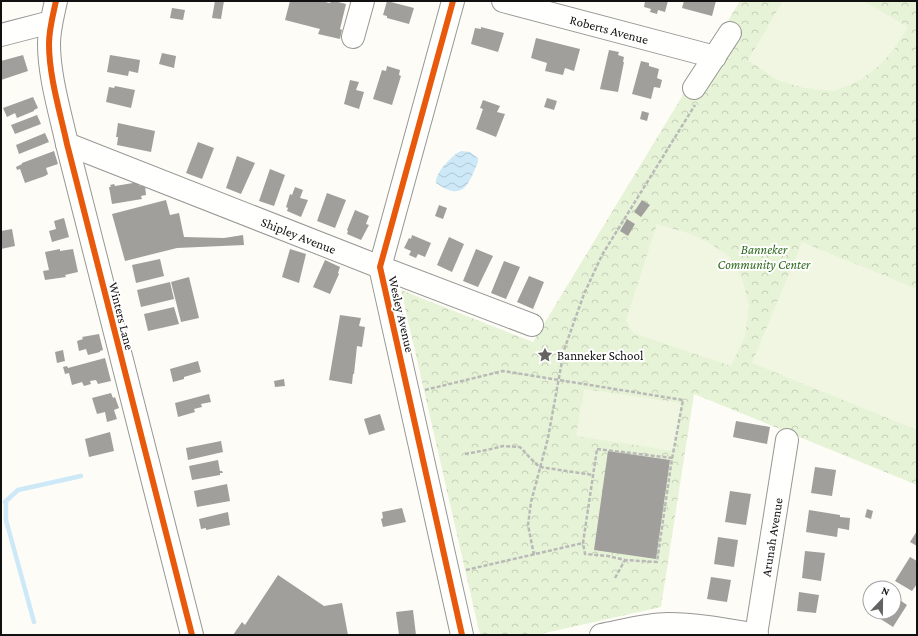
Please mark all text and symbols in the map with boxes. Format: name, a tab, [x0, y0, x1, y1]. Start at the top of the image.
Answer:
street label: Roberts Avenue	[568, 12, 650, 47]
street label: Shipley Avenue	[259, 214, 338, 257]
park label: Banneker Community Center	[718, 242, 811, 272]
street label: Wesley Avenue	[385, 274, 418, 354]
street label: Winters Lane	[106, 281, 137, 352]
place icon: Banneker School	[536, 346, 554, 364]
place label: Banneker School	[557, 348, 644, 363]
street label: Arunah Avenue	[758, 497, 786, 578]
north arrow	[862, 580, 902, 620]
text: N	[880, 584, 892, 598]

